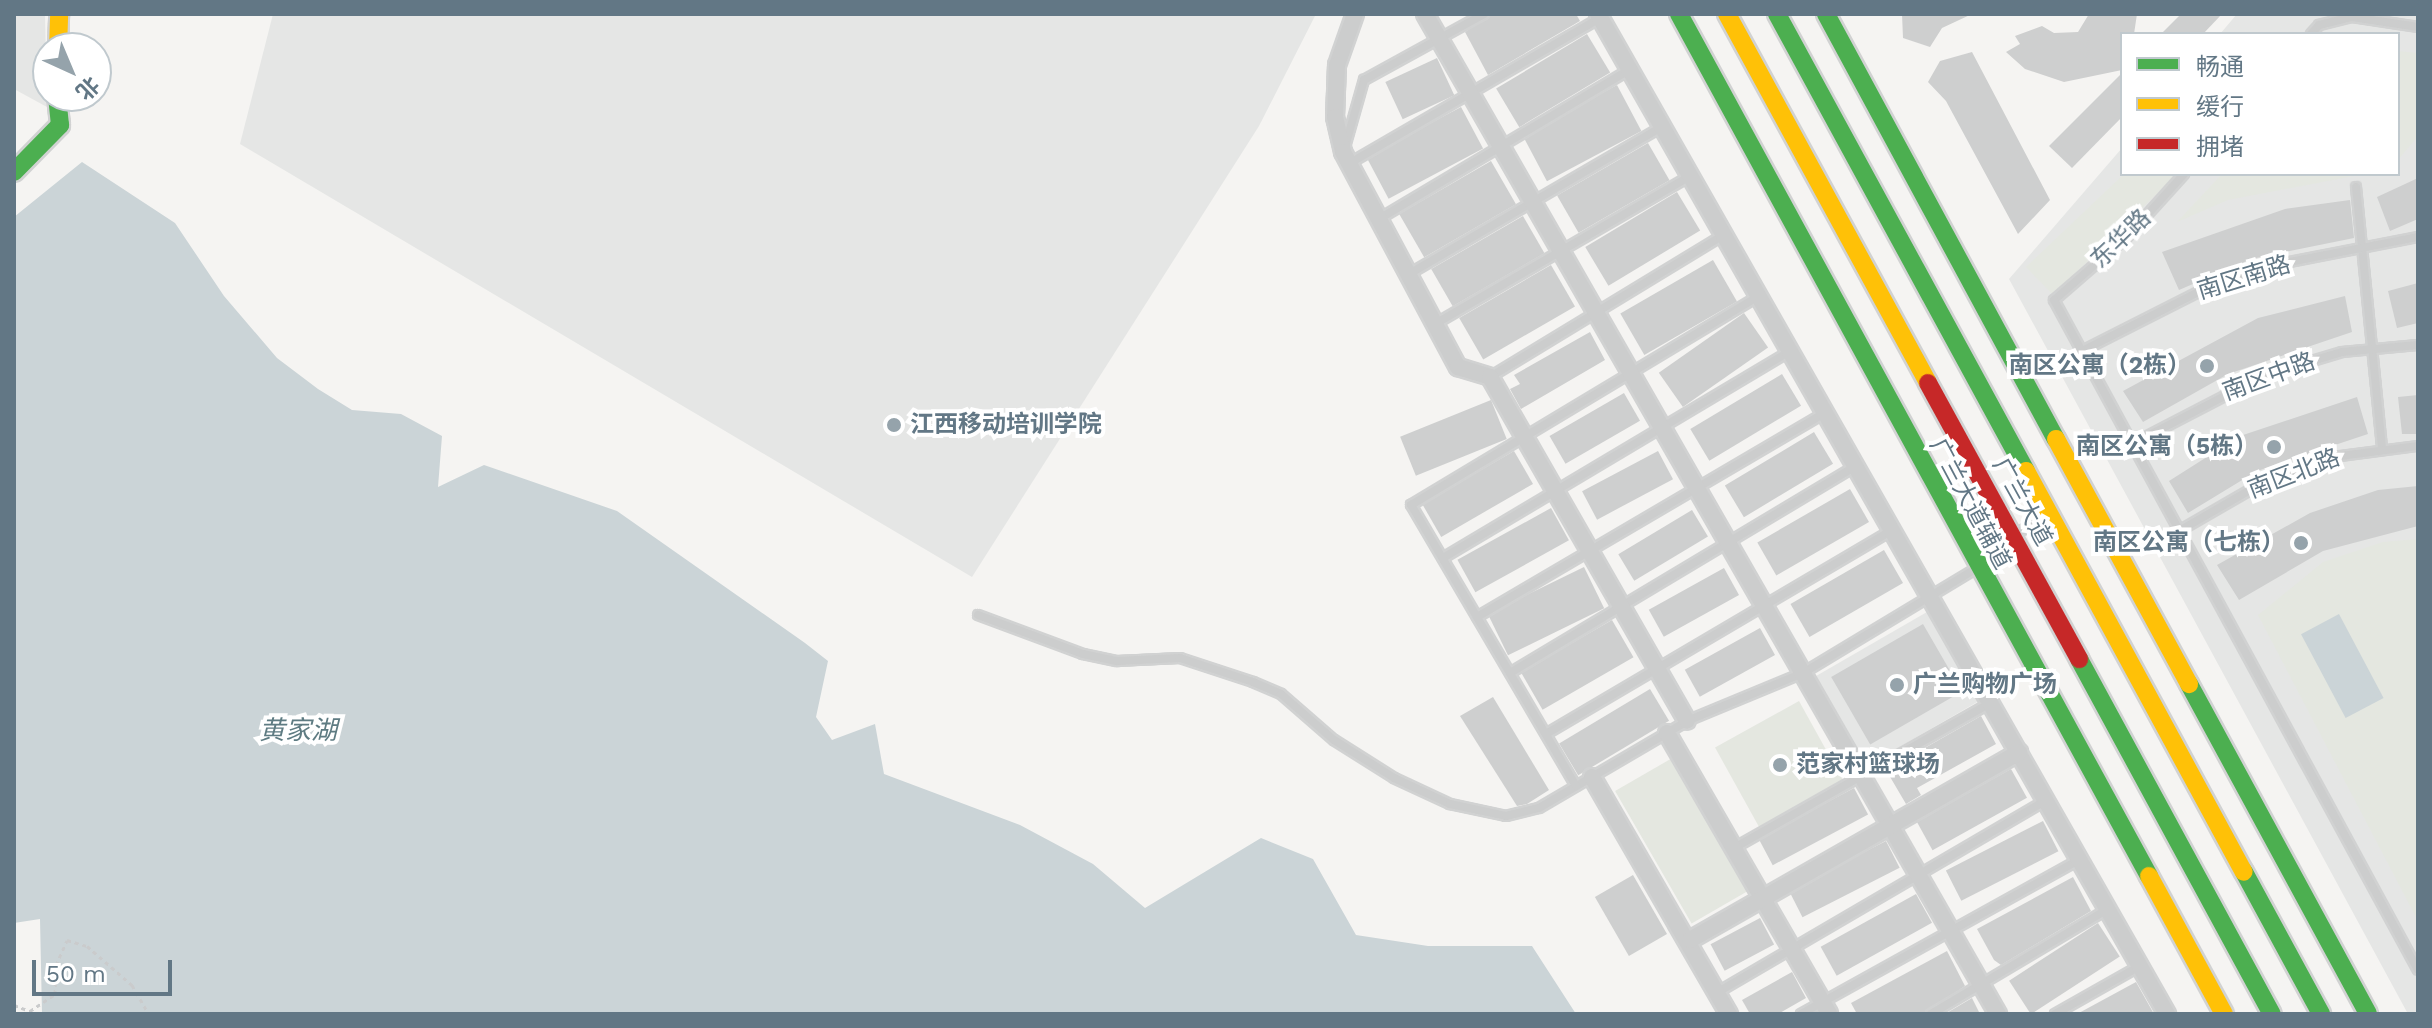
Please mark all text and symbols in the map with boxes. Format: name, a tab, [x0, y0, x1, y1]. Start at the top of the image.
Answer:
north arrow	[32, 32, 112, 112]
legend	[2120, 32, 2400, 176]
text: 畅通	[2196, 53, 2244, 81]
text: 北	[71, 72, 104, 105]
text: 缓行	[2196, 93, 2244, 121]
text: 拥堵	[2196, 133, 2244, 161]
street label: 东华路	[2085, 204, 2157, 274]
street label: 南区南路	[2194, 250, 2294, 306]
street label: 南区中路	[2219, 347, 2319, 407]
place label: 南区公寓（2栋）	[2009, 352, 2191, 380]
marker: 南区公寓（2栋）	[2198, 357, 2216, 375]
place label: 江西移动培训学院	[910, 411, 1102, 439]
marker: 江西移动培训学院	[885, 416, 903, 434]
place label: 南区公寓（5栋）	[2076, 433, 2258, 461]
street label: 广兰大道辅道	[1923, 434, 2017, 574]
marker: 南区公寓（5栋）	[2265, 438, 2283, 456]
street label: 南区北路	[2244, 443, 2344, 505]
street label: 广兰大道	[1986, 453, 2058, 551]
place label: 南区公寓（七栋）	[2093, 529, 2285, 557]
marker: 南区公寓（七栋）	[2292, 534, 2310, 552]
place label: 广兰购物广场	[1913, 671, 2057, 699]
marker: 广兰购物广场	[1888, 676, 1906, 694]
water label: 黄家湖	[259, 715, 337, 747]
place label: 范家村篮球场	[1796, 751, 1940, 779]
marker: 范家村篮球场	[1771, 756, 1789, 774]
scale bar	[36, 944, 176, 994]
text: 50 m	[46, 960, 106, 988]

